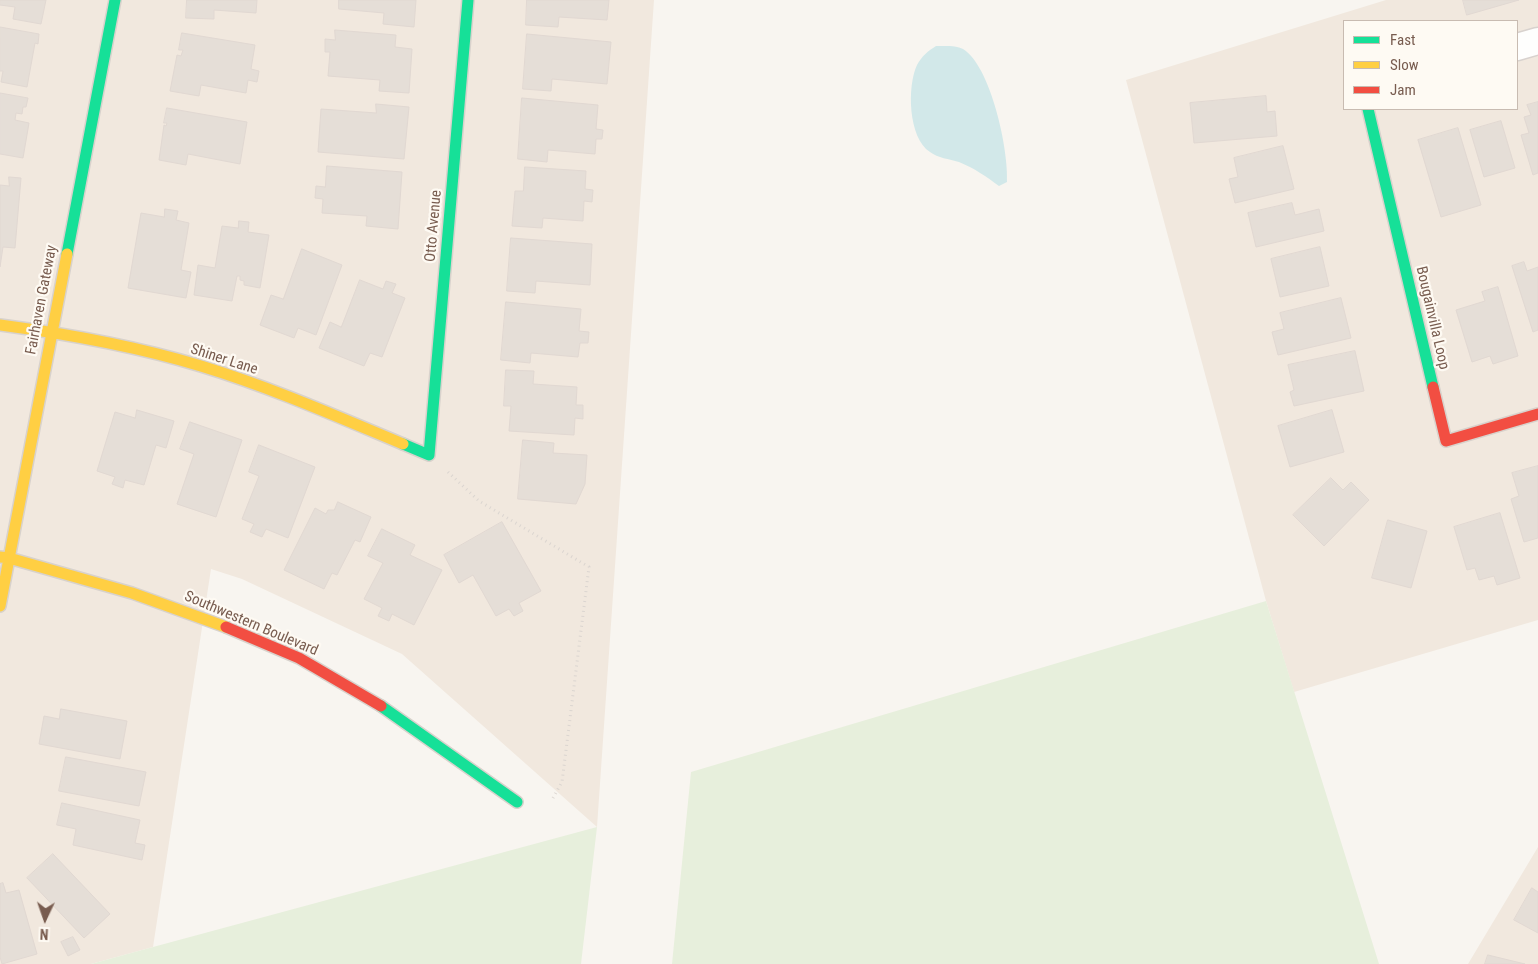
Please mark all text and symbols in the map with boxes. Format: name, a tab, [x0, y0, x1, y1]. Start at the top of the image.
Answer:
legend	[1343, 20, 1518, 110]
text: Fast	[1390, 31, 1415, 49]
text: Slow	[1390, 56, 1419, 74]
text: Jam	[1390, 81, 1416, 99]
street label: Otto Avenue	[422, 189, 446, 263]
street label: Fairhaven Gateway	[23, 244, 61, 356]
street label: Bougainvilla Loop	[1411, 265, 1453, 371]
street label: Shiner Lane	[188, 341, 260, 379]
street label: Southwestern Boulevard	[182, 588, 320, 660]
north arrow	[20, 894, 70, 944]
text: N	[40, 926, 49, 942]

